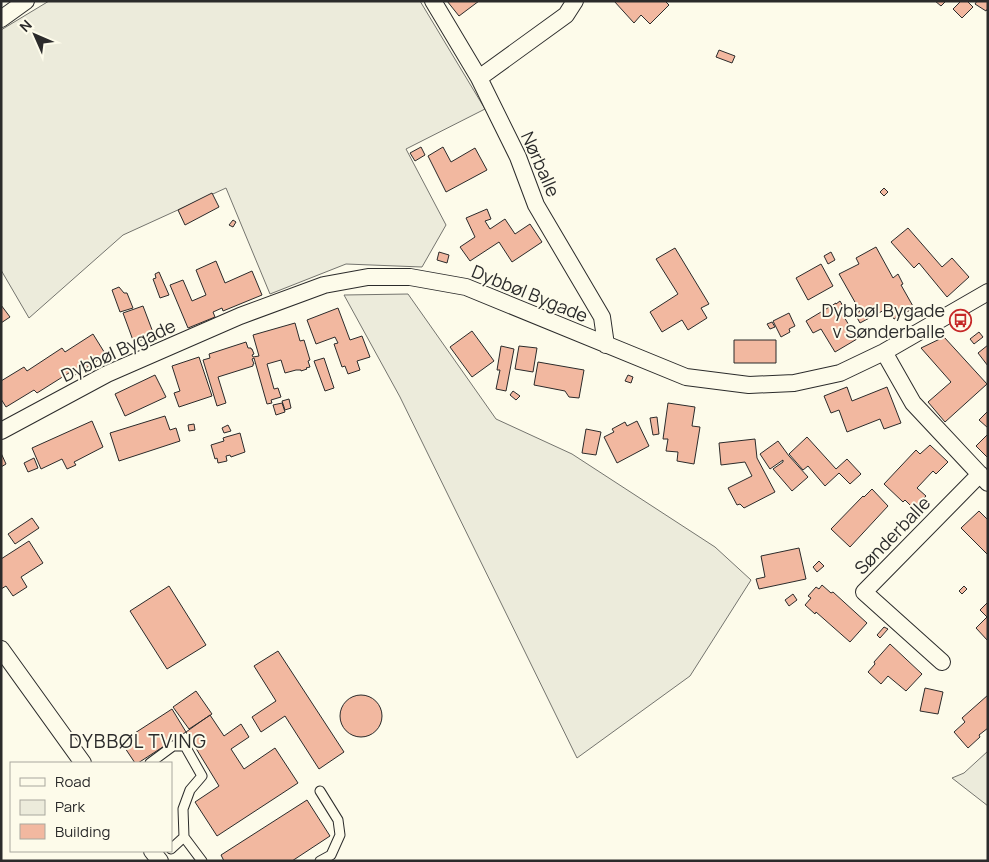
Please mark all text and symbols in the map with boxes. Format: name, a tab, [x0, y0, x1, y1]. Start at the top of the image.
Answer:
north arrow	[10, 10, 60, 60]
text: N	[15, 15, 36, 36]
street label: Nørballe	[516, 128, 566, 200]
street label: Dybbøl Bygade	[468, 259, 592, 327]
place label: Dybbøl Bygade v Sønderballe	[822, 298, 945, 343]
bus stop icon: Dybbøl Bygade v Sønderballe	[949, 308, 973, 332]
street label: Dybbøl Bygade	[57, 313, 179, 387]
street label: Sønderballe	[849, 491, 935, 579]
district label: DYBBØL TVING	[69, 728, 207, 754]
legend	[10, 762, 172, 852]
text: Road	[55, 771, 91, 792]
text: Park	[55, 796, 85, 817]
text: Building	[55, 821, 110, 842]

